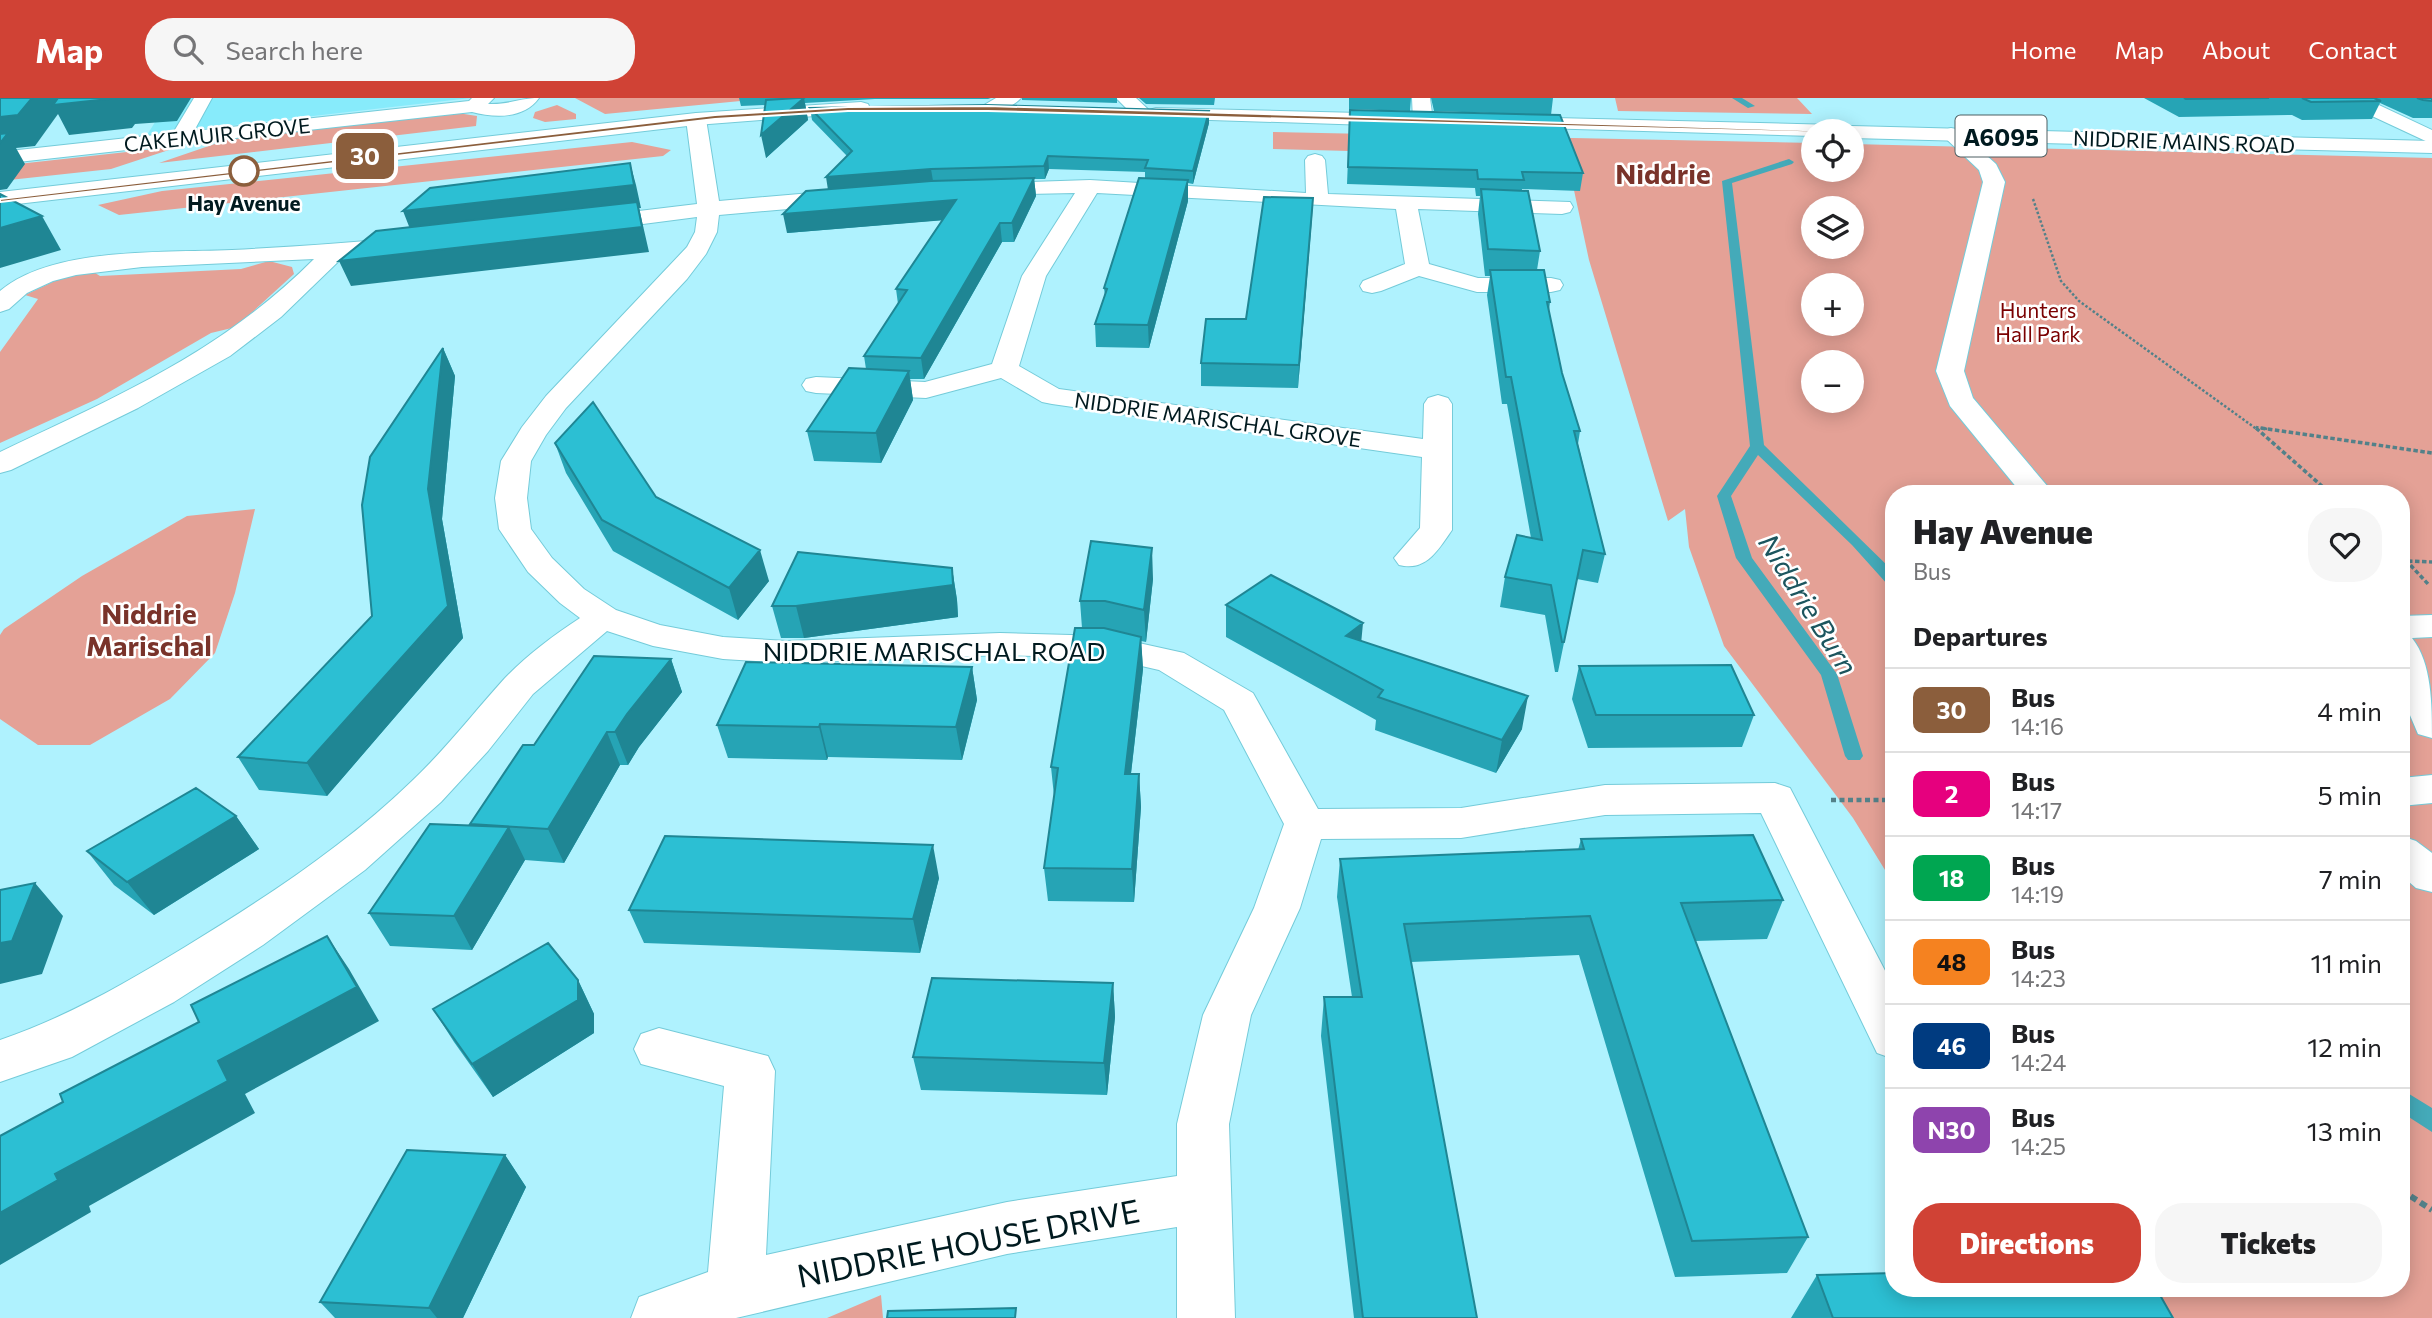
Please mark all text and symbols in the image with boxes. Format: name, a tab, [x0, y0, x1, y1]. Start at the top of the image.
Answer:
search box	[145, 18, 635, 81]
text: Map	[35, 29, 103, 70]
icon: search	[169, 30, 207, 68]
text: Search here	[225, 34, 363, 65]
text: Home	[2011, 35, 2077, 64]
text: Map	[2115, 35, 2164, 64]
text: About	[2202, 35, 2270, 64]
text: Contact	[2308, 35, 2397, 64]
street label: CAKEMUIR GROVE	[123, 112, 311, 156]
road number: A6095	[1955, 116, 2046, 156]
map controls	[1801, 119, 1864, 413]
button: locate	[1801, 119, 1864, 182]
street label: NIDDRIE MAINS ROAD	[2073, 125, 2295, 157]
line badge: 30	[334, 133, 396, 179]
text: 30	[350, 141, 380, 170]
marker: Hay Avenue	[229, 156, 259, 186]
district label: Niddrie	[1615, 156, 1711, 190]
place label: Hay Avenue	[187, 190, 301, 215]
button: layers	[1801, 196, 1864, 259]
button: +	[1801, 273, 1864, 336]
park label: Hunters Hall Park	[1995, 297, 2081, 346]
button: −	[1801, 350, 1864, 413]
street label: NIDDRIE MARISCHAL GROVE	[1073, 386, 1363, 452]
button: heart	[2308, 508, 2382, 582]
text: Hay Avenue	[1913, 510, 2093, 551]
water label: Niddrie Burn	[1752, 527, 1866, 681]
text: Bus	[1913, 557, 1951, 585]
district label: Niddrie Marischal	[86, 596, 212, 662]
text: Departures	[1913, 620, 2048, 651]
street label: NIDDRIE MARISCHAL ROAD	[763, 635, 1105, 666]
text: Bus	[2011, 681, 2055, 712]
text: 30	[1937, 695, 1966, 724]
text: 4 min	[2317, 695, 2382, 726]
text: 14:16	[2011, 712, 2064, 740]
text: Bus	[2011, 765, 2055, 796]
text: 2	[1945, 779, 1958, 808]
text: 5 min	[2318, 779, 2382, 810]
text: 14:17	[2011, 796, 2062, 824]
text: Bus	[2011, 849, 2055, 880]
text: 18	[1939, 863, 1964, 892]
text: 7 min	[2319, 863, 2382, 894]
text: 14:19	[2011, 880, 2064, 908]
text: Bus	[2011, 933, 2055, 964]
text: 48	[1937, 947, 1966, 976]
text: 11 min	[2311, 947, 2382, 978]
text: 14:23	[2011, 964, 2066, 992]
text: Bus	[2011, 1017, 2055, 1048]
text: 46	[1937, 1031, 1966, 1060]
text: 12 min	[2307, 1031, 2382, 1062]
text: 14:24	[2011, 1048, 2066, 1076]
text: Bus	[2011, 1101, 2055, 1132]
text: N30	[1928, 1115, 1975, 1144]
text: 13 min	[2307, 1115, 2382, 1146]
text: 14:25	[2011, 1132, 2066, 1160]
street label: NIDDRIE HOUSE DRIVE	[793, 1189, 1143, 1295]
button: Directions	[1913, 1203, 2141, 1283]
button: Tickets	[2155, 1203, 2382, 1283]

